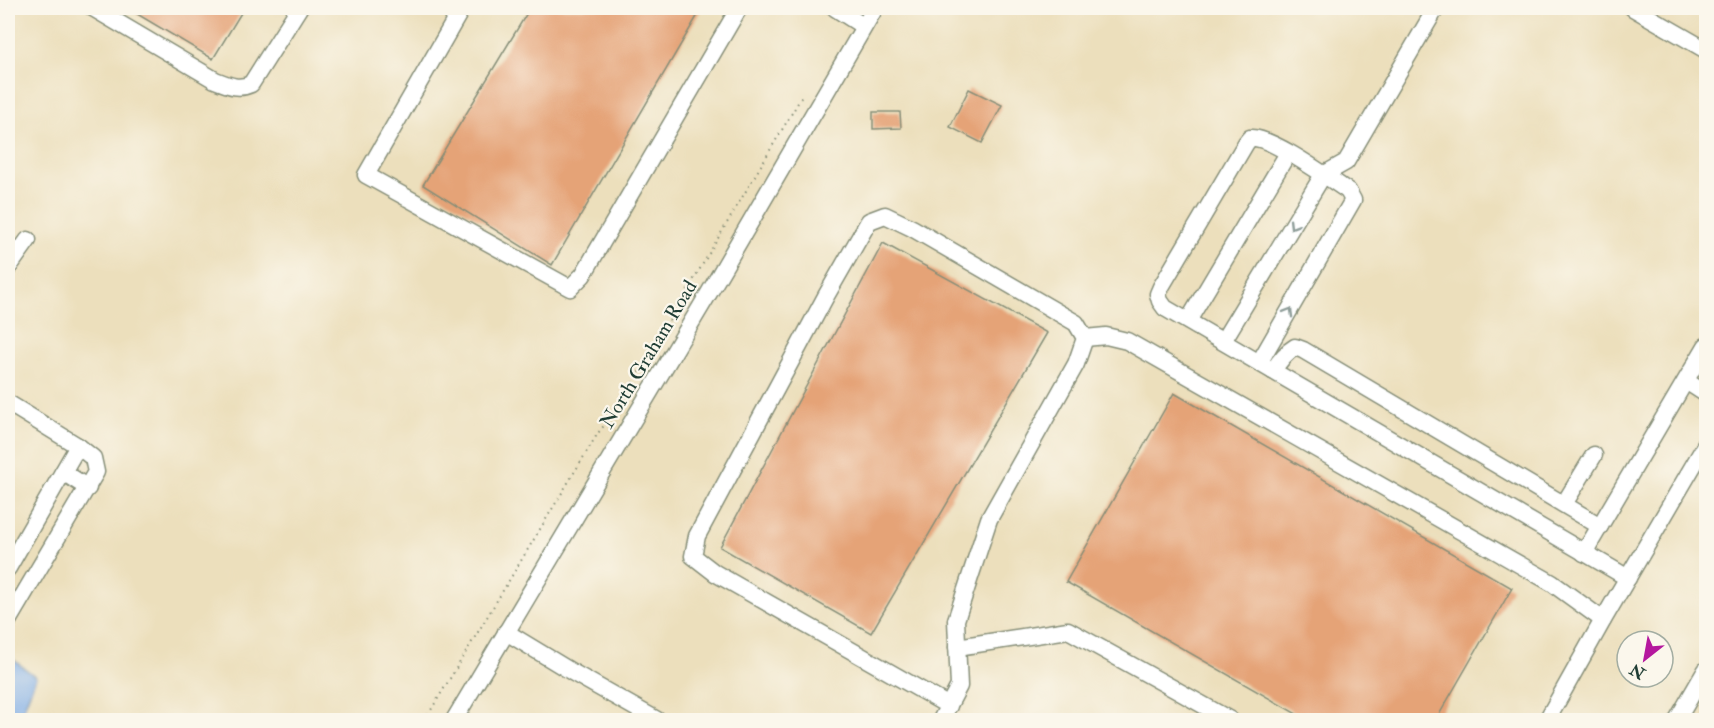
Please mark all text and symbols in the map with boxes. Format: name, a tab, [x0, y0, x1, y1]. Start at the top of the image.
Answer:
one-way arrow	[1288, 219, 1300, 229]
street label: North Graham Road	[594, 276, 703, 433]
one-way arrow	[1281, 308, 1293, 318]
north arrow	[1615, 629, 1675, 689]
text: N	[1626, 658, 1650, 684]

